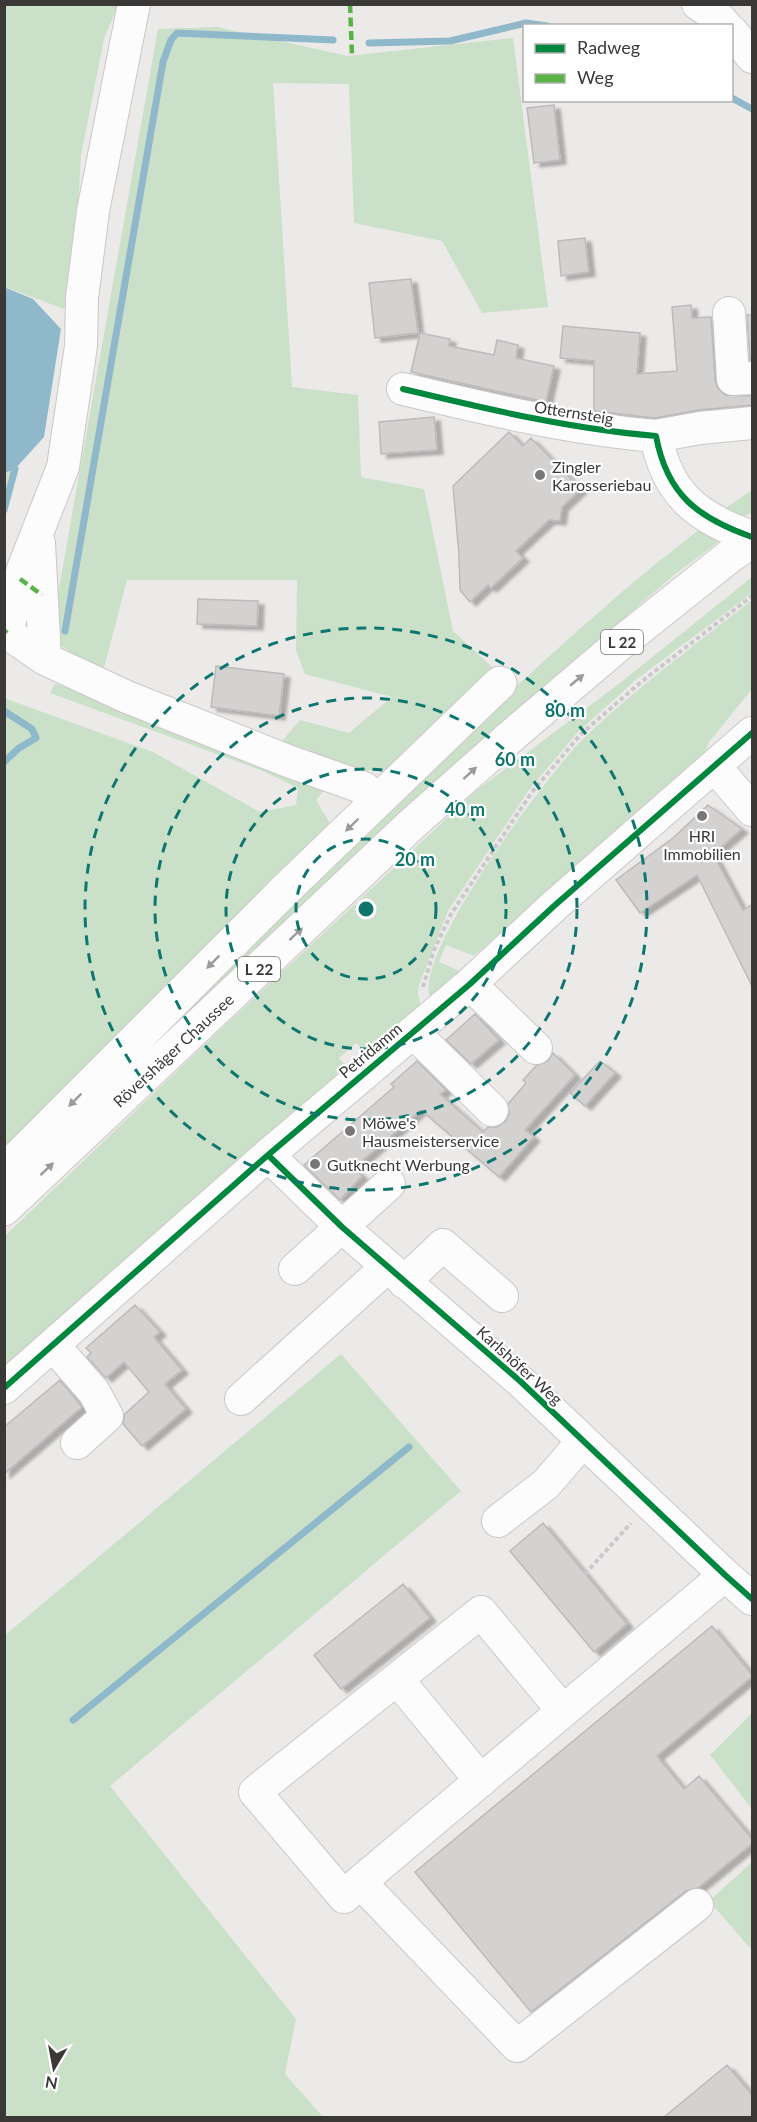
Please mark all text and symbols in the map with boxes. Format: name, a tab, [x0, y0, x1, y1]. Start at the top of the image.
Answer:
legend	[523, 24, 733, 102]
text: Radweg	[577, 36, 640, 58]
text: Weg	[577, 66, 614, 88]
street label: Otternsteig	[533, 396, 615, 428]
place label: Zingler Karosseriebau	[552, 457, 651, 494]
marker: Zingler Karosseriebau	[533, 468, 547, 482]
road number: L 22	[601, 630, 643, 654]
one-way arrow	[569, 674, 584, 687]
text: 80 m	[545, 699, 585, 721]
text: 60 m	[495, 748, 535, 770]
one-way arrow	[462, 767, 477, 780]
text: 40 m	[445, 798, 485, 820]
marker: HRI Immobilien	[695, 809, 709, 823]
one-way arrow	[344, 818, 359, 832]
place label: HRI Immobilien	[663, 826, 741, 863]
text: 20 m	[395, 848, 435, 870]
centre of rings	[356, 899, 376, 919]
one-way arrow	[288, 927, 303, 941]
one-way arrow	[206, 955, 220, 969]
road number: L 22	[238, 957, 280, 981]
street label: Rövershäger Chaussee	[109, 989, 237, 1111]
street label: Petridamm	[335, 1018, 405, 1082]
one-way arrow	[68, 1093, 83, 1107]
place label: Möwe's Hausmeisterservice	[362, 1113, 499, 1150]
marker: Möwe's Hausmeisterservice	[343, 1124, 357, 1138]
place label: Gutknecht Werbung	[327, 1155, 470, 1174]
marker: Gutknecht Werbung	[308, 1157, 322, 1171]
one-way arrow	[40, 1162, 54, 1176]
street label: Karlshöfer Weg	[473, 1322, 567, 1408]
north arrow	[24, 2038, 84, 2098]
text: N	[44, 2073, 59, 2094]

